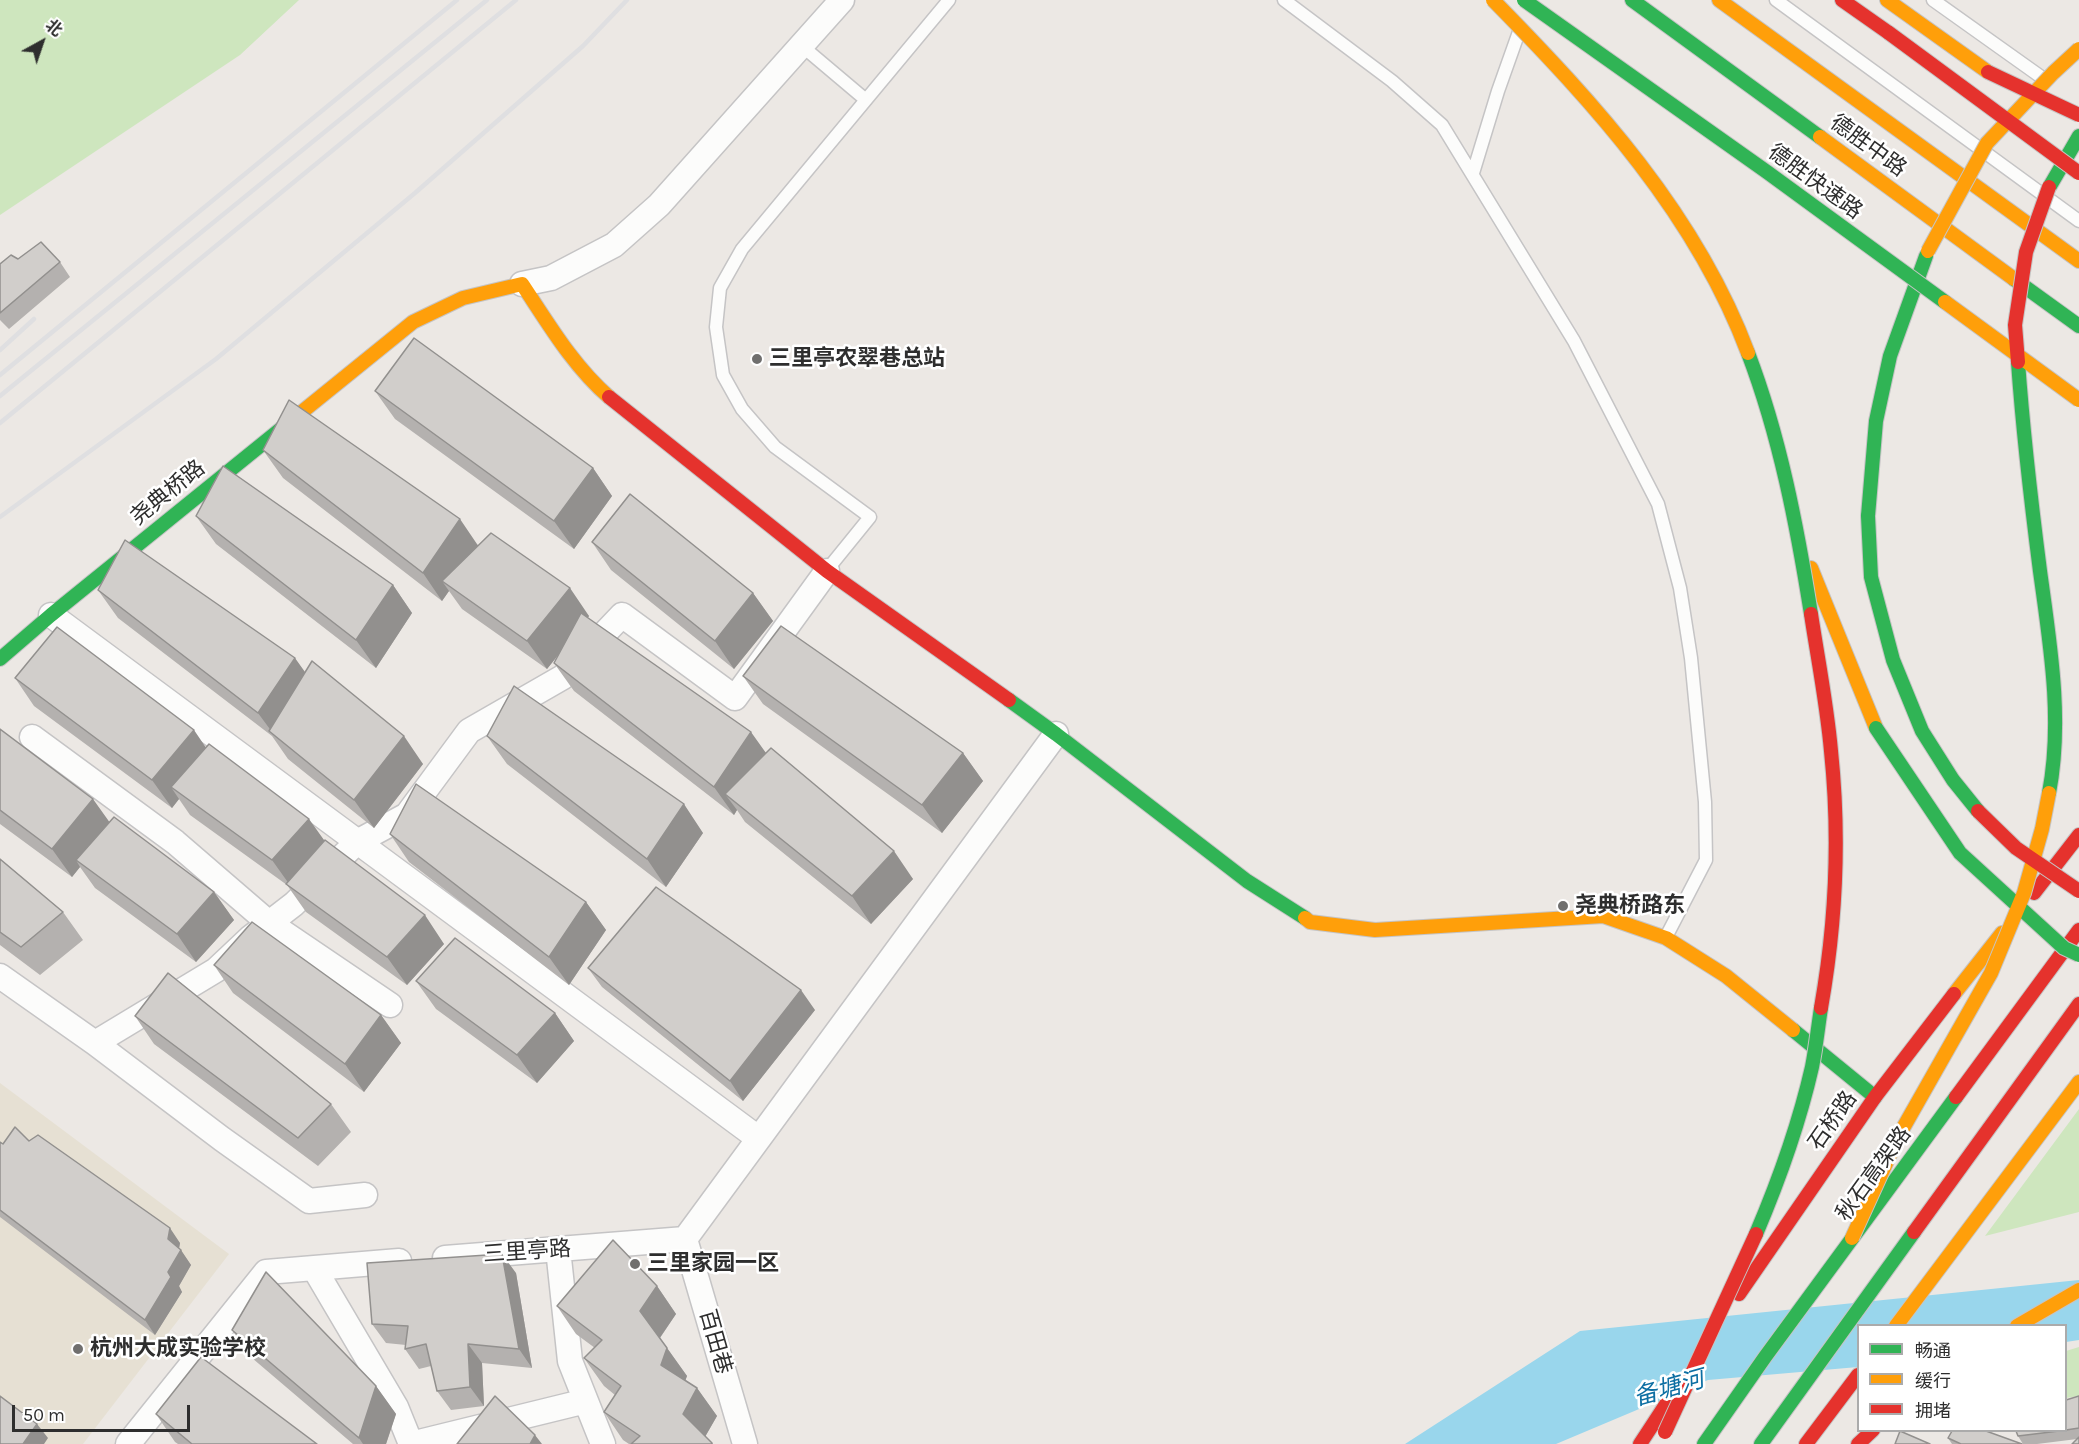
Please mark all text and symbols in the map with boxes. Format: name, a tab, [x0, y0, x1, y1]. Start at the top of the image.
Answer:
north arrow	[12, 12, 72, 72]
text: 北	[42, 15, 66, 40]
street label: 德胜中路	[1825, 109, 1911, 183]
street label: 德胜快速路	[1763, 139, 1867, 225]
place label: 三里亭农翠巷总站	[769, 346, 945, 372]
marker: 三里亭农翠巷总站	[750, 352, 764, 366]
street label: 尧典桥路	[125, 455, 211, 531]
place label: 尧典桥路东	[1575, 893, 1685, 919]
marker: 尧典桥路东	[1556, 899, 1570, 913]
street label: 石桥路	[1803, 1086, 1863, 1156]
street label: 秋石高架路	[1831, 1122, 1917, 1226]
street label: 三里亭路	[482, 1236, 572, 1268]
place label: 三里家园一区	[647, 1251, 779, 1277]
marker: 三里家园一区	[628, 1257, 642, 1271]
street label: 百田巷	[693, 1307, 737, 1377]
legend	[1857, 1324, 2067, 1432]
place label: 杭州大成实验学校	[90, 1336, 266, 1362]
text: 畅通	[1915, 1340, 1951, 1362]
marker: 杭州大成实验学校	[71, 1342, 85, 1356]
water label: 备塘河	[1630, 1365, 1708, 1413]
text: 缓行	[1915, 1370, 1951, 1392]
scale bar	[15, 1393, 194, 1431]
text: 拥堵	[1915, 1400, 1951, 1422]
text: 50 m	[23, 1404, 65, 1426]

